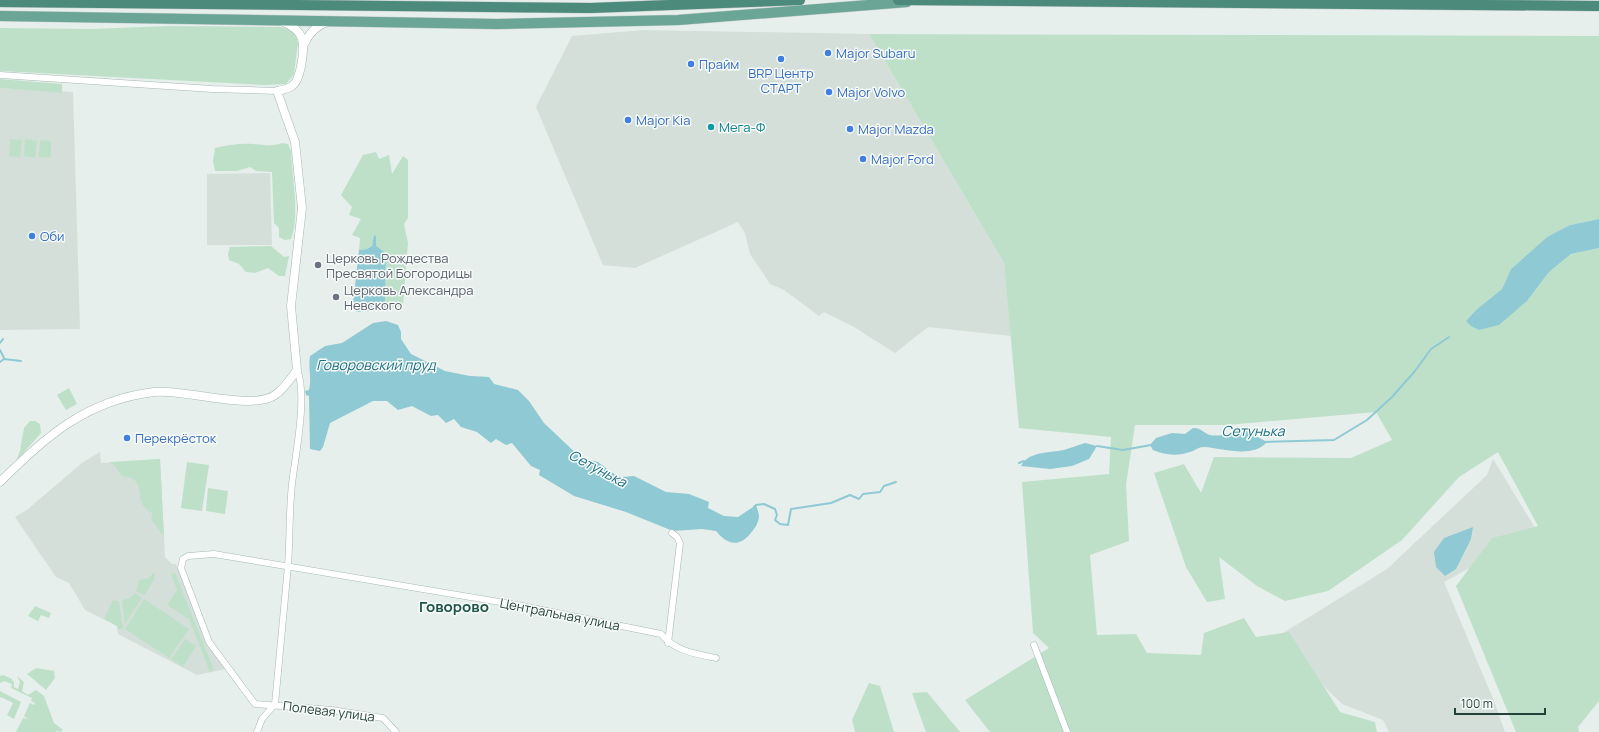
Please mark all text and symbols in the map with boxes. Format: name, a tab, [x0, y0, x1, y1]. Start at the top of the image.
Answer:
place label: Major Subaru	[836, 44, 915, 62]
marker: Major Subaru	[823, 48, 833, 58]
marker: BRP Центр СТАРТ	[776, 54, 786, 64]
place label: Прайм	[699, 55, 739, 73]
marker: Прайм	[686, 59, 696, 69]
place label: BRP Центр СТАРТ	[748, 64, 814, 97]
place label: Major Volvo	[837, 83, 906, 101]
marker: Major Volvo	[824, 87, 834, 97]
place label: Major Kia	[636, 111, 690, 129]
marker: Major Kia	[623, 115, 633, 125]
place label: Мега-Ф	[719, 118, 765, 136]
place label: Major Mazda	[858, 120, 934, 138]
marker: Мега-Ф	[706, 122, 716, 132]
marker: Major Mazda	[845, 124, 855, 134]
place label: Major Ford	[871, 150, 934, 168]
marker: Major Ford	[858, 154, 868, 164]
place label: Оби	[40, 227, 64, 245]
marker: Оби	[27, 231, 37, 241]
place label: Церковь Рождества Пресвятой Богородицы	[326, 249, 472, 282]
marker: Церковь Рождества Пресвятой Богородицы	[313, 260, 323, 270]
place label: Церковь Александра Невского	[344, 281, 474, 314]
marker: Церковь Александра Невского	[331, 292, 341, 302]
water label: Говоровский пруд	[316, 355, 437, 374]
water label: Сетунька	[1222, 421, 1286, 440]
place label: Перекрёсток	[135, 429, 217, 447]
marker: Перекрёсток	[122, 433, 132, 443]
water label: Сетунька	[566, 445, 631, 492]
street label: Центральная улица	[499, 594, 621, 634]
district label: Говорово	[419, 596, 489, 617]
scale bar	[1455, 690, 1545, 716]
text: 100 m	[1461, 695, 1493, 712]
street label: Полевая улица	[282, 696, 376, 726]

